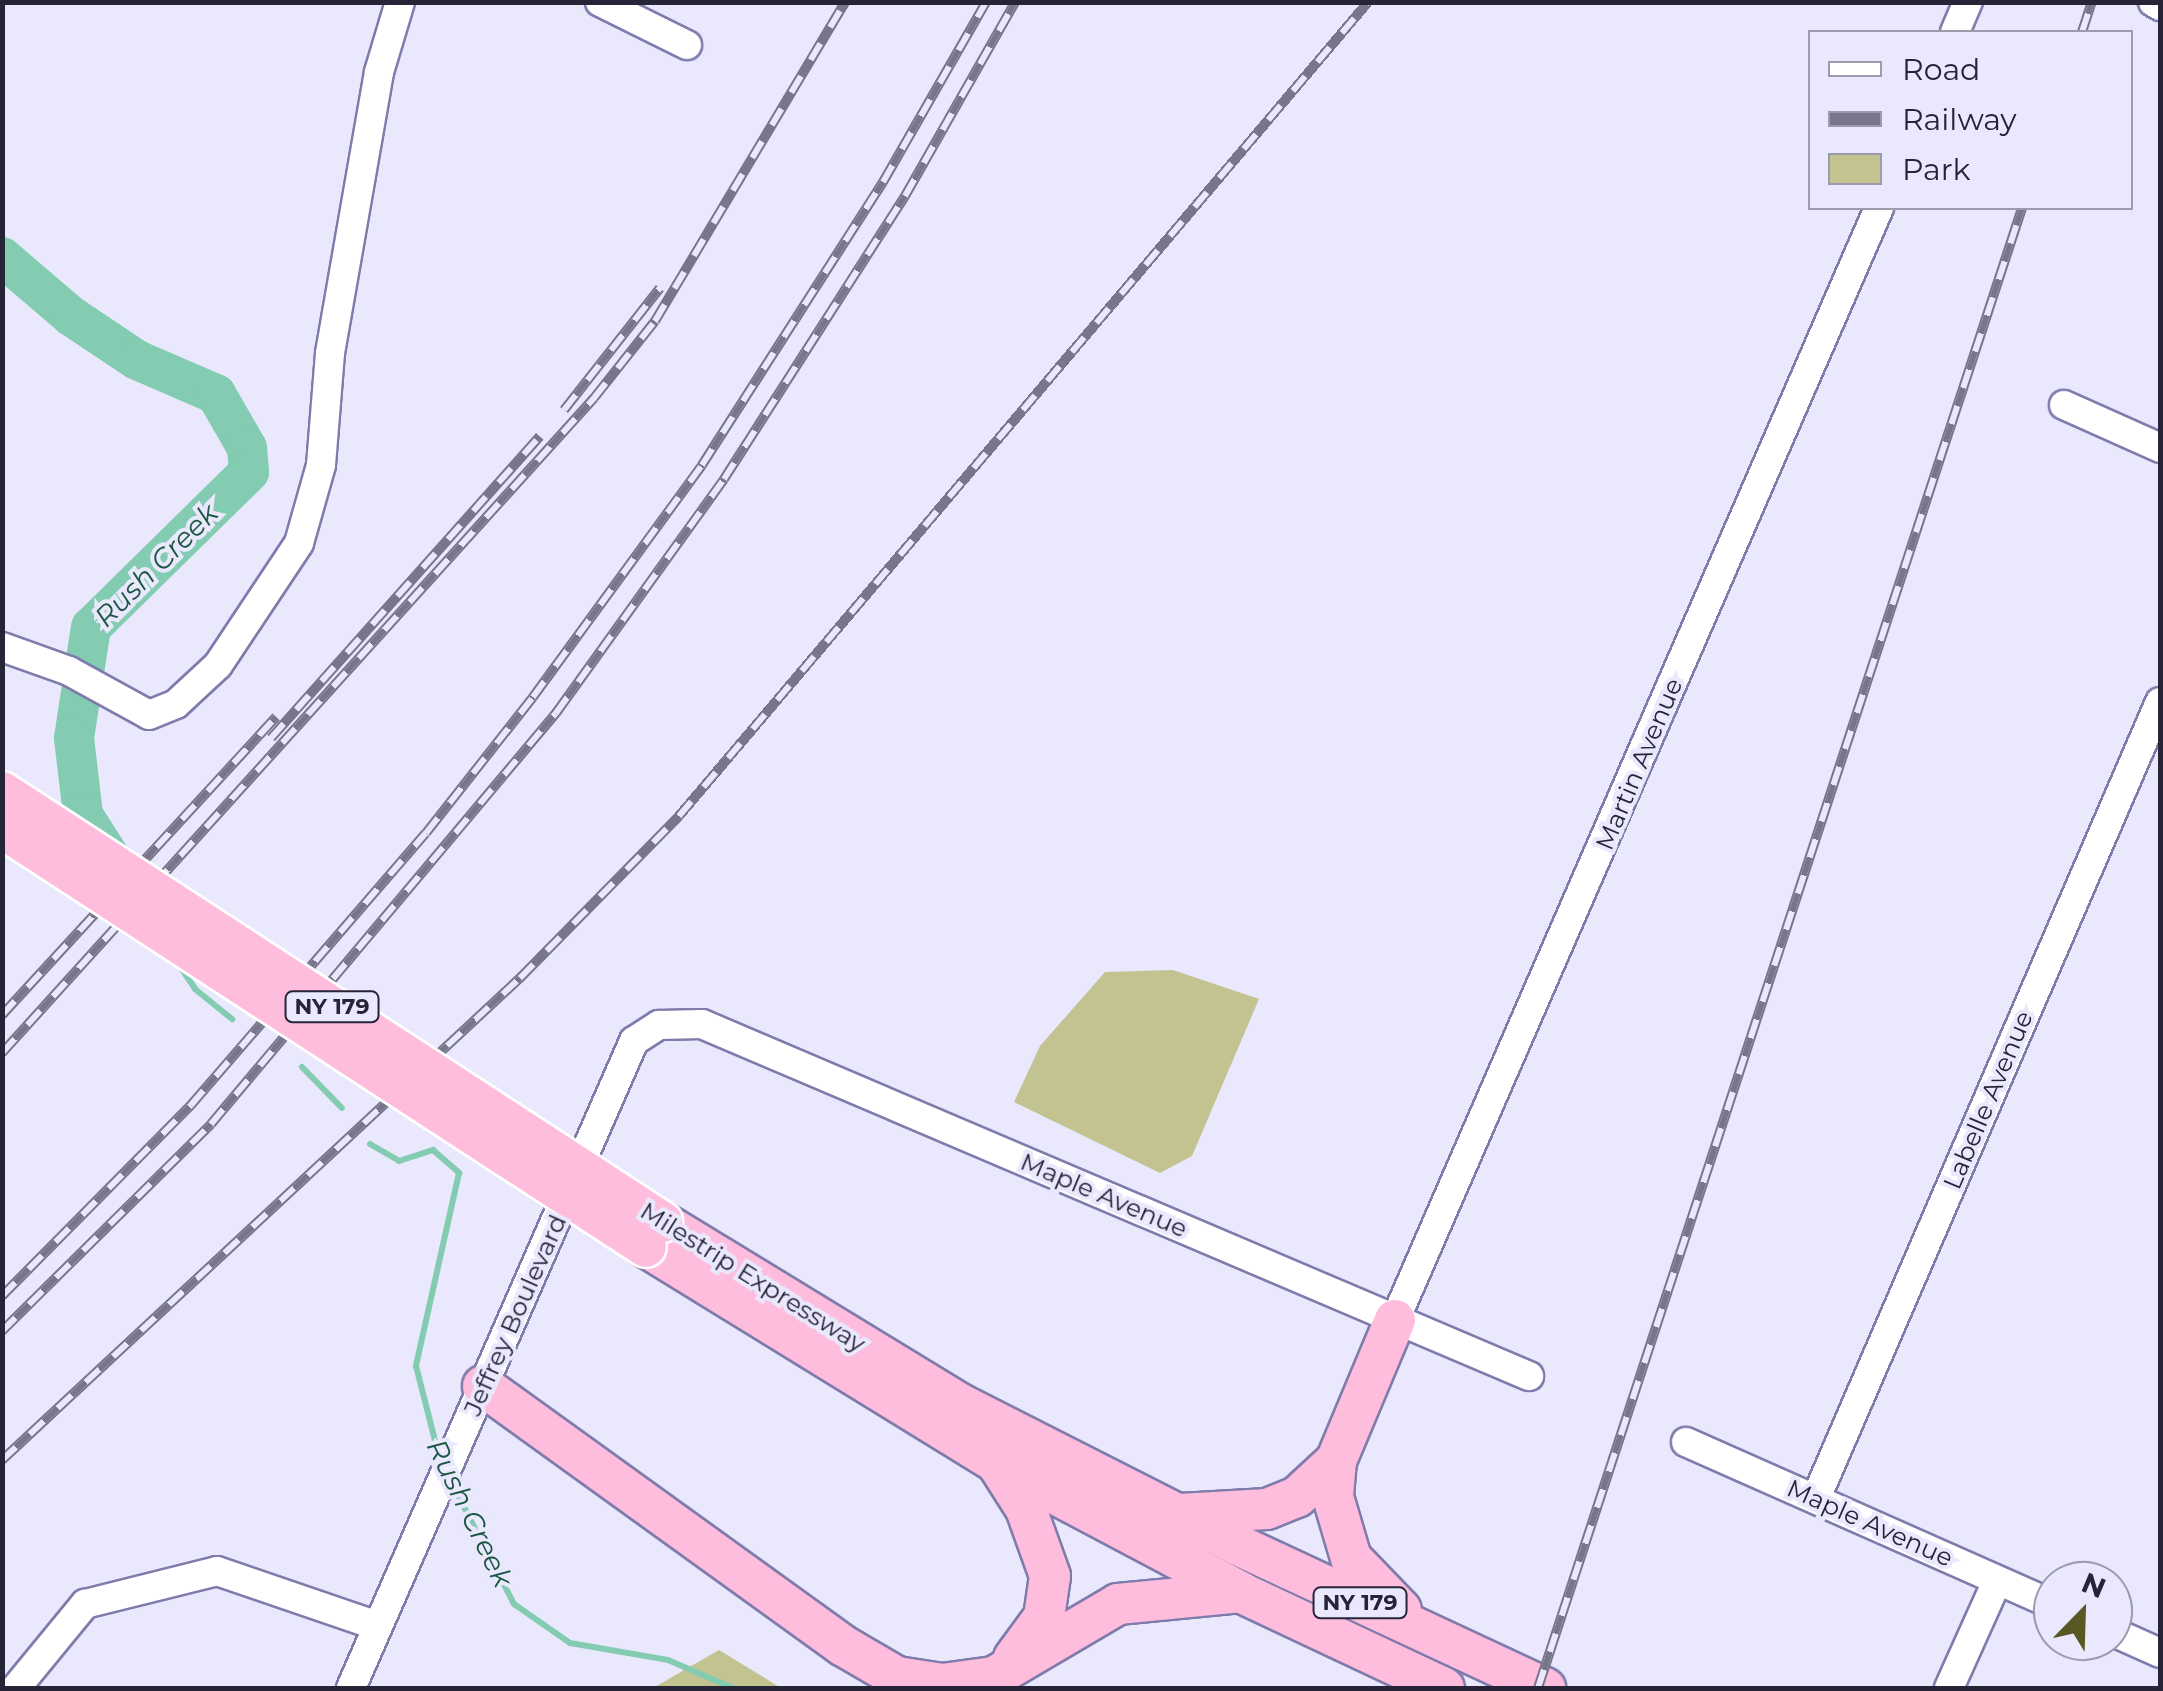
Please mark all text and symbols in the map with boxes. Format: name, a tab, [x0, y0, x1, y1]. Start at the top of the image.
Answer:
legend	[1808, 30, 2133, 210]
text: Road	[1902, 51, 1980, 88]
text: Railway	[1902, 101, 2017, 138]
text: Park	[1902, 151, 1971, 188]
water label: Rush Creek	[87, 496, 225, 634]
street label: Martin Avenue	[1589, 674, 1689, 854]
road number: NY 179	[284, 990, 380, 1024]
street label: Labelle Avenue	[1937, 1006, 2039, 1194]
street label: Maple Avenue	[1016, 1146, 1192, 1244]
street label: Milestrip Expressway	[635, 1195, 871, 1359]
street label: Jeffrey Boulevard	[457, 1210, 573, 1420]
water label: Rush Creek	[420, 1434, 520, 1592]
street label: Maple Avenue	[1782, 1473, 1958, 1573]
north arrow	[2033, 1561, 2133, 1661]
text: N	[2077, 1565, 2111, 1605]
road number: NY 179	[1312, 1586, 1408, 1620]

